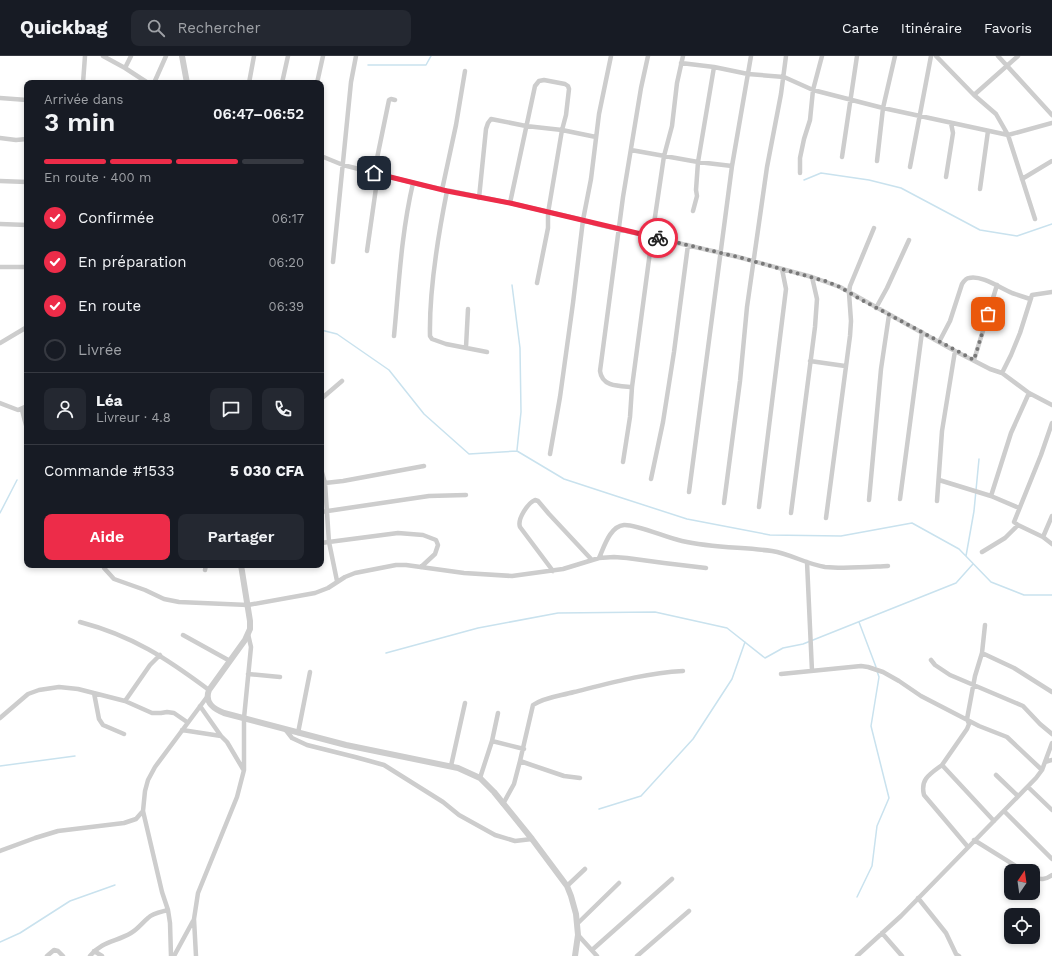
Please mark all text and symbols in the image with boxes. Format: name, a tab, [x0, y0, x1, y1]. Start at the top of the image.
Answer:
search box	[131, 10, 411, 46]
text: Quickbag	[20, 16, 107, 39]
icon: search	[145, 17, 167, 39]
text: Rechercher	[177, 19, 261, 37]
text: Carte	[842, 20, 879, 36]
text: Itinéraire	[901, 20, 962, 36]
text: Favoris	[984, 20, 1032, 36]
text: Arrivée dans	[44, 92, 123, 107]
text: 06:47–06:52	[213, 105, 304, 123]
text: 3 min	[44, 107, 115, 137]
pin	[357, 156, 391, 190]
icon: home	[363, 162, 385, 184]
text: En route · 400 m	[44, 170, 151, 185]
icon: check	[44, 207, 66, 229]
text: Confirmée	[78, 209, 154, 227]
text: 06:17	[272, 211, 304, 226]
courier	[638, 218, 678, 258]
icon: bike	[647, 227, 669, 249]
icon: check	[44, 251, 66, 273]
text: En préparation	[78, 253, 186, 271]
text: 06:20	[268, 255, 304, 270]
icon: check	[44, 295, 66, 317]
text: En route	[78, 297, 141, 315]
pin	[971, 297, 1005, 331]
text: 06:39	[269, 299, 304, 314]
icon: bag	[977, 303, 999, 325]
text: Livrée	[78, 341, 122, 359]
button: person	[44, 388, 86, 430]
button: chat	[210, 388, 252, 430]
button: phone	[262, 388, 304, 430]
text: Léa	[96, 392, 122, 410]
text: Livreur · 4.8	[96, 410, 171, 425]
text: Commande #1533	[44, 462, 175, 480]
text: 5 030 CFA	[230, 462, 304, 480]
button: Aide	[44, 514, 170, 560]
button: Partager	[178, 514, 304, 560]
north arrow	[1004, 864, 1040, 900]
map controls	[1004, 864, 1040, 944]
button: locate	[1004, 908, 1040, 944]

